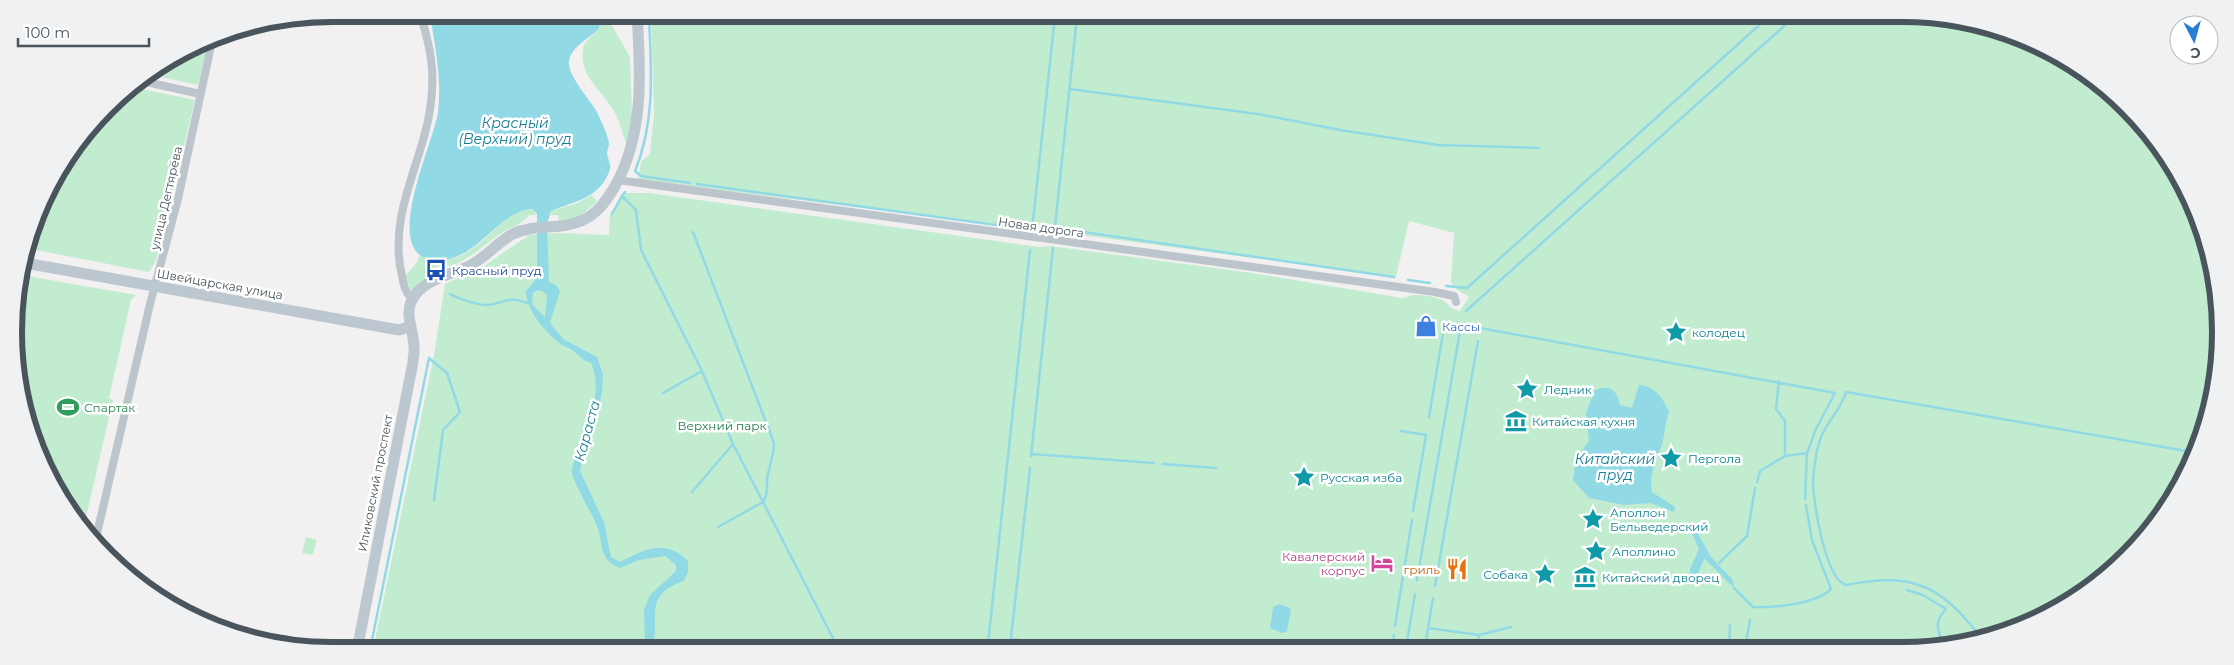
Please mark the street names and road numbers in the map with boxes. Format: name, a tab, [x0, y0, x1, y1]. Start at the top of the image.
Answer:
street label: улица Дегтярёва	[147, 145, 185, 252]
street label: Новая дорога	[997, 214, 1085, 240]
street label: Швейцарская улица	[156, 265, 284, 303]
street label: Иликовский проспект	[354, 413, 396, 553]

